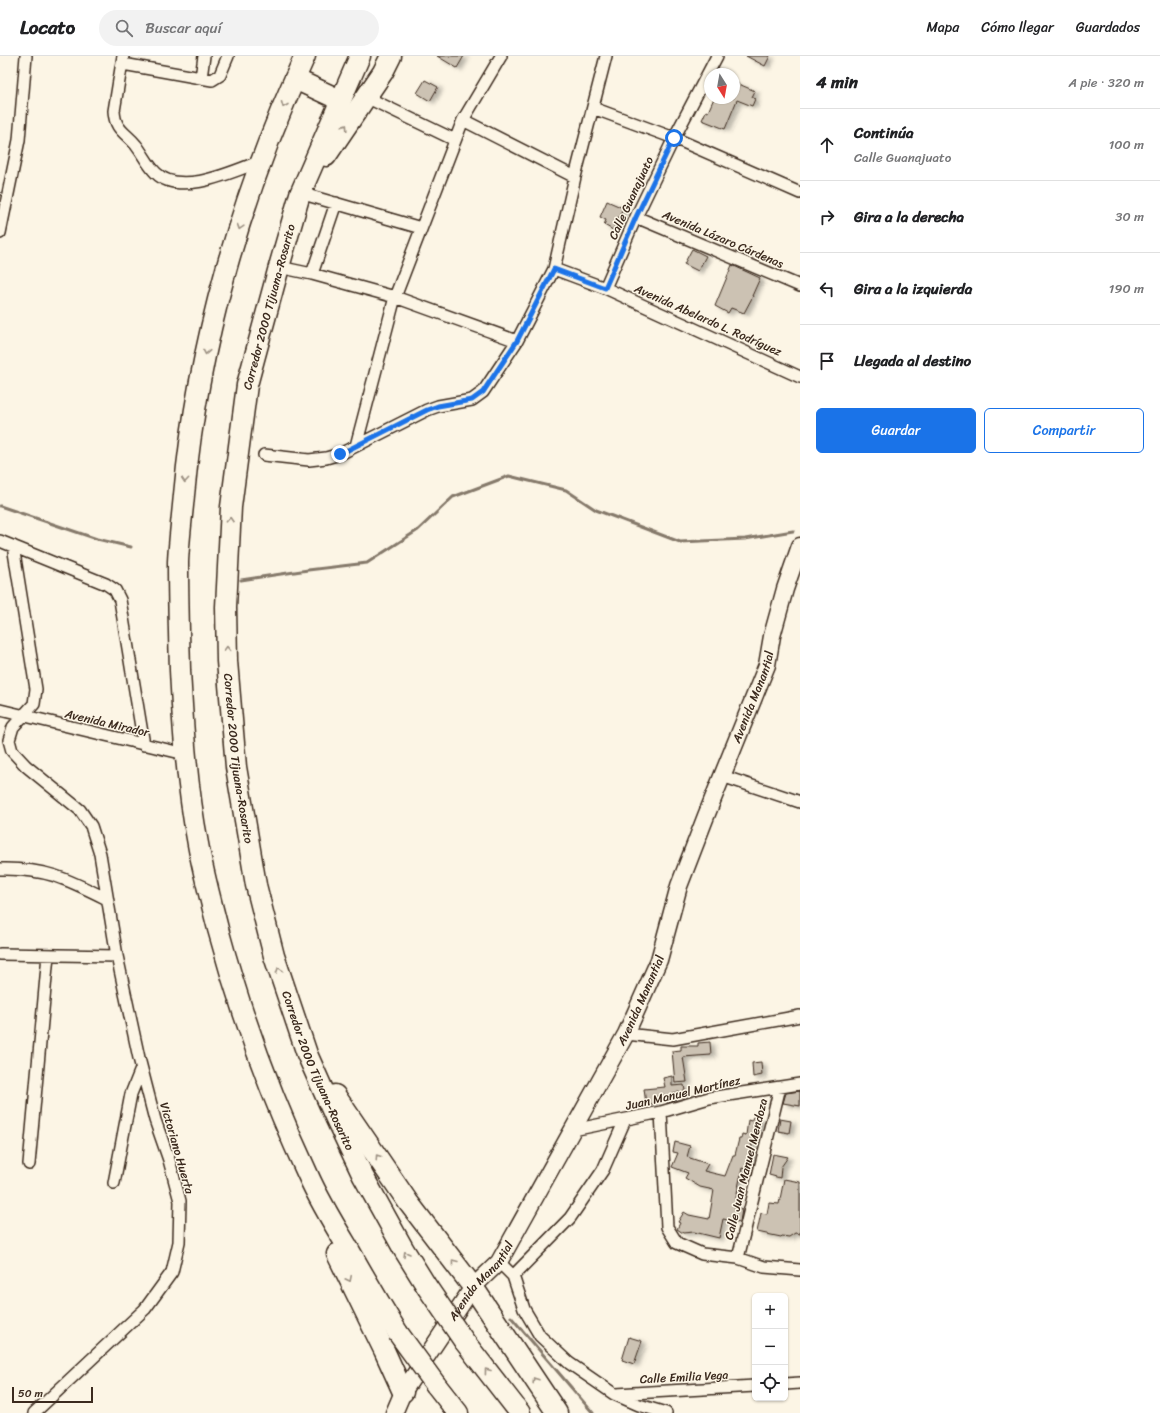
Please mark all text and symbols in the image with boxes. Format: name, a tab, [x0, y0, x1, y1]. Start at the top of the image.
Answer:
search box	[99, 10, 379, 46]
text: Locato	[20, 11, 75, 44]
text: Buscar aquí	[145, 15, 222, 41]
text: Mapa	[926, 15, 959, 40]
text: Cómo llegar	[981, 15, 1054, 40]
text: Guardados	[1076, 15, 1140, 40]
icon: search	[113, 17, 135, 39]
text: 4 min	[816, 67, 858, 97]
north arrow	[704, 68, 740, 104]
text: A pie · 320 m	[1068, 71, 1144, 94]
one-way arrow	[281, 100, 289, 108]
text: Continúa	[854, 120, 913, 146]
one-way arrow	[340, 124, 348, 131]
route start	[665, 129, 683, 147]
text: 100 m	[1109, 133, 1144, 156]
icon: ahead	[816, 134, 838, 156]
text: Calle Guanajuato	[854, 146, 951, 169]
street label: Calle Guanajuato	[602, 153, 660, 243]
street label: Avenida Lázaro Cárdenas	[658, 203, 787, 275]
text: Gira a la derecha	[854, 204, 964, 230]
text: 30 m	[1115, 205, 1144, 228]
icon: right	[816, 206, 838, 228]
street label: Corredor 2000 Tijuana-Rosarito	[236, 222, 302, 392]
one-way arrow	[236, 223, 245, 230]
text: Gira a la izquierda	[854, 276, 972, 302]
street label: Avenida Abelardo L. Rodríguez	[630, 277, 786, 363]
text: 190 m	[1109, 277, 1144, 300]
icon: left	[816, 278, 838, 300]
text: Llegada al destino	[854, 348, 971, 374]
one-way arrow	[202, 349, 210, 355]
icon: arrive	[816, 350, 838, 372]
button: Guardar	[816, 408, 976, 453]
button: Compartir	[984, 408, 1144, 453]
route end	[331, 445, 349, 463]
one-way arrow	[181, 477, 190, 483]
one-way arrow	[226, 517, 235, 523]
one-way arrow	[223, 646, 231, 652]
street label: Avenida Manantial	[725, 649, 780, 747]
street label: Corredor 2000 Tijuana-Rosarito	[217, 673, 260, 845]
street label: Avenida Mirador	[62, 702, 152, 744]
street label: Avenida Manantial	[610, 952, 671, 1050]
one-way arrow	[275, 967, 283, 974]
street label: Corredor 2000 Tijuana-Rosarito	[275, 988, 360, 1154]
street label: Juan Manuel Martínez	[622, 1069, 743, 1117]
street label: Calle Juan Manuel Mendoza	[718, 1096, 774, 1242]
street label: Victoriano Huerta	[153, 1100, 201, 1197]
one-way arrow	[375, 1154, 382, 1161]
street label: Avenida Manantial	[442, 1236, 520, 1326]
one-way arrow	[404, 1251, 411, 1258]
one-way arrow	[452, 1259, 459, 1266]
one-way arrow	[344, 1274, 352, 1282]
map controls	[752, 1293, 788, 1401]
button: +	[752, 1293, 788, 1329]
button: −	[752, 1329, 788, 1365]
street label: Calle Emilia Vega	[639, 1364, 729, 1390]
button: locate	[752, 1365, 788, 1401]
one-way arrow	[485, 1369, 492, 1376]
one-way arrow	[533, 1378, 540, 1385]
text: 50 m	[18, 1384, 43, 1403]
scale bar	[12, 1385, 93, 1404]

